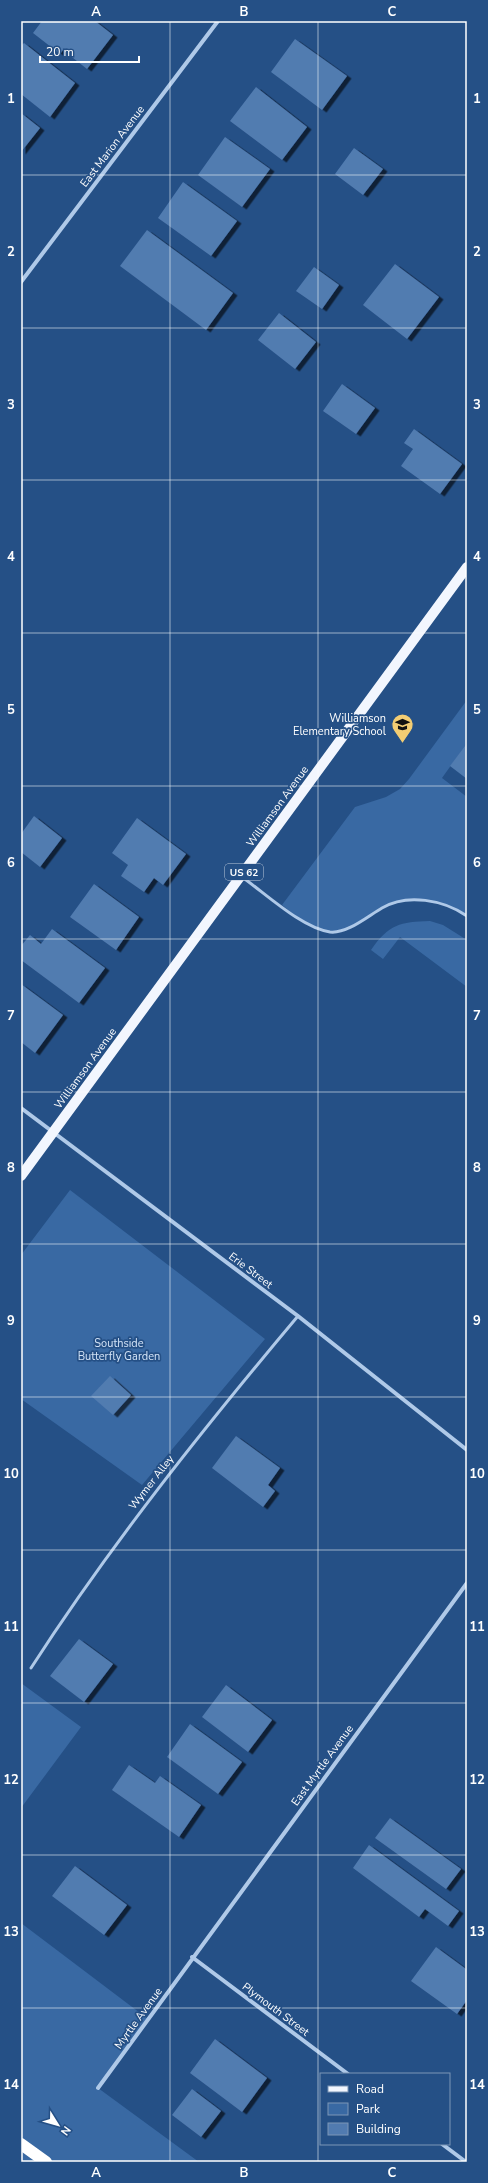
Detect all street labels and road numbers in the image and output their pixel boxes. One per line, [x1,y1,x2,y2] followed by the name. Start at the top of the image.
[77,102,148,190] street label: East Marion Avenue
[243,763,312,850] street label: Williamson Avenue
[225,864,263,880] road number: US 62
[51,1025,120,1112] street label: Williamson Avenue
[226,1249,276,1292] street label: Erie Street
[125,1452,178,1513] street label: Wymer Alley
[288,1722,357,1809] street label: East Myrtle Avenue
[239,1979,312,2040] street label: Plymouth Street
[111,1984,166,2052] street label: Myrtle Avenue

